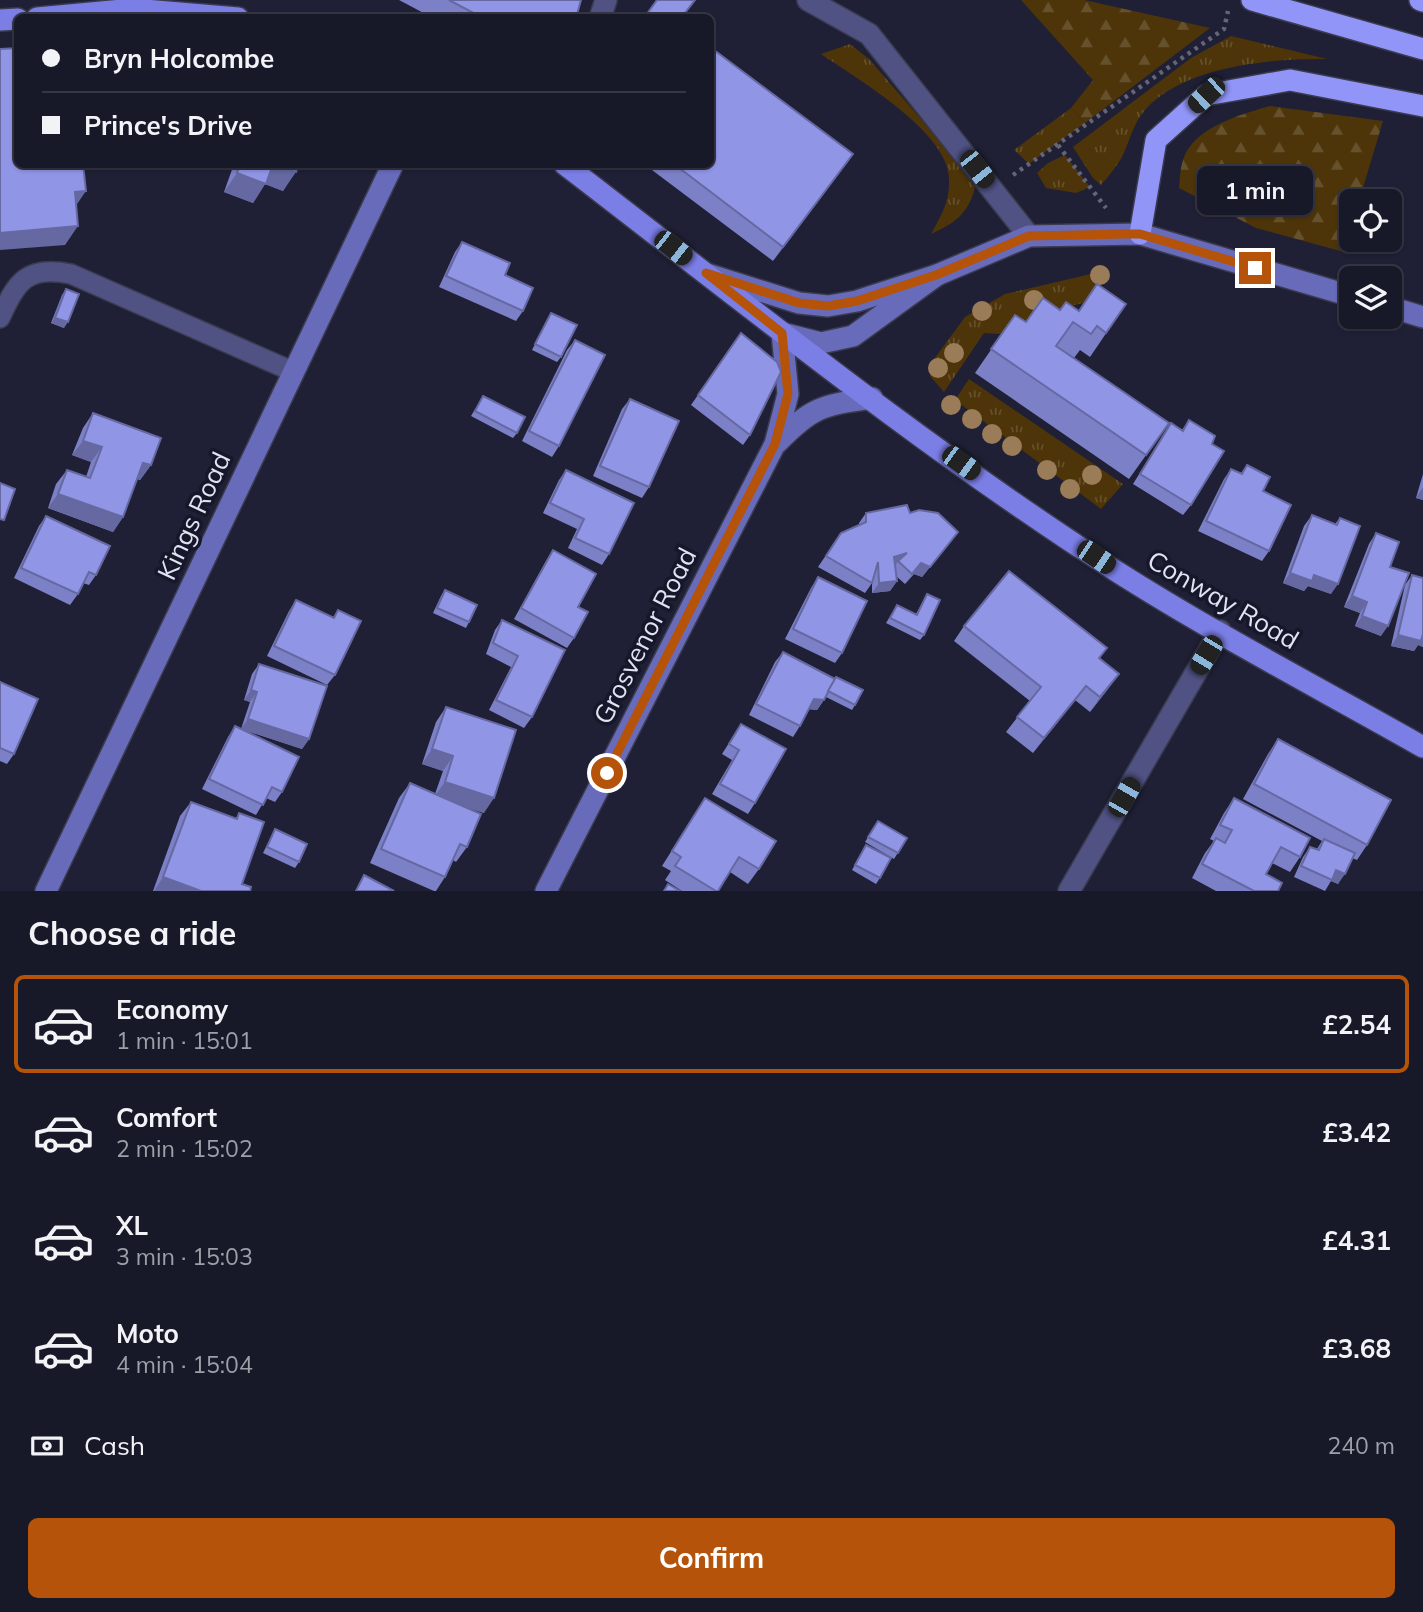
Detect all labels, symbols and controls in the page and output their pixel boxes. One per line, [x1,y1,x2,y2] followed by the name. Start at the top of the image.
[84,42,274,75] text: Bryn Holcombe
[1184,73,1229,117] car
[84,109,252,142] text: Prince's Drive
[956,146,999,192] car
[1197,166,1313,216] callout: 1 min
[1225,176,1285,205] text: 1 min
[1339,189,1402,329] map controls
[1339,189,1402,252] button: locate
[650,227,697,269] car
[1239,252,1271,284] route end
[1339,266,1402,329] button: layers
[938,442,985,484] car
[150,447,237,585] street label: Kings Road
[1073,537,1120,577] car
[586,542,703,730] street label: Grosvenor Road
[1142,543,1305,656] street label: Conway Road
[1187,632,1226,678] car
[591,757,623,789] route start
[1105,774,1144,820] car
[28,913,236,953] text: Choose a ride
[32,993,95,1056] icon: car
[116,993,228,1026] text: Economy
[1322,1008,1391,1041] text: £2.54
[116,1026,253,1055] text: 1 min · 15:01
[32,1101,95,1164] icon: car
[116,1101,217,1134] text: Comfort
[1322,1116,1391,1149] text: £3.42
[116,1134,253,1163] text: 2 min · 15:02
[32,1209,95,1272] icon: car
[116,1209,148,1242] text: XL
[1322,1224,1391,1257] text: £4.31
[116,1242,253,1271] text: 3 min · 15:03
[32,1317,95,1380] icon: car
[116,1317,179,1350] text: Moto
[1322,1332,1391,1365] text: £3.68
[116,1350,253,1379] text: 4 min · 15:04
[28,1427,66,1465] icon: cash
[84,1429,145,1462] text: Cash
[1327,1431,1395,1460] text: 240 m
[28,1518,1395,1598] button: Confirm

